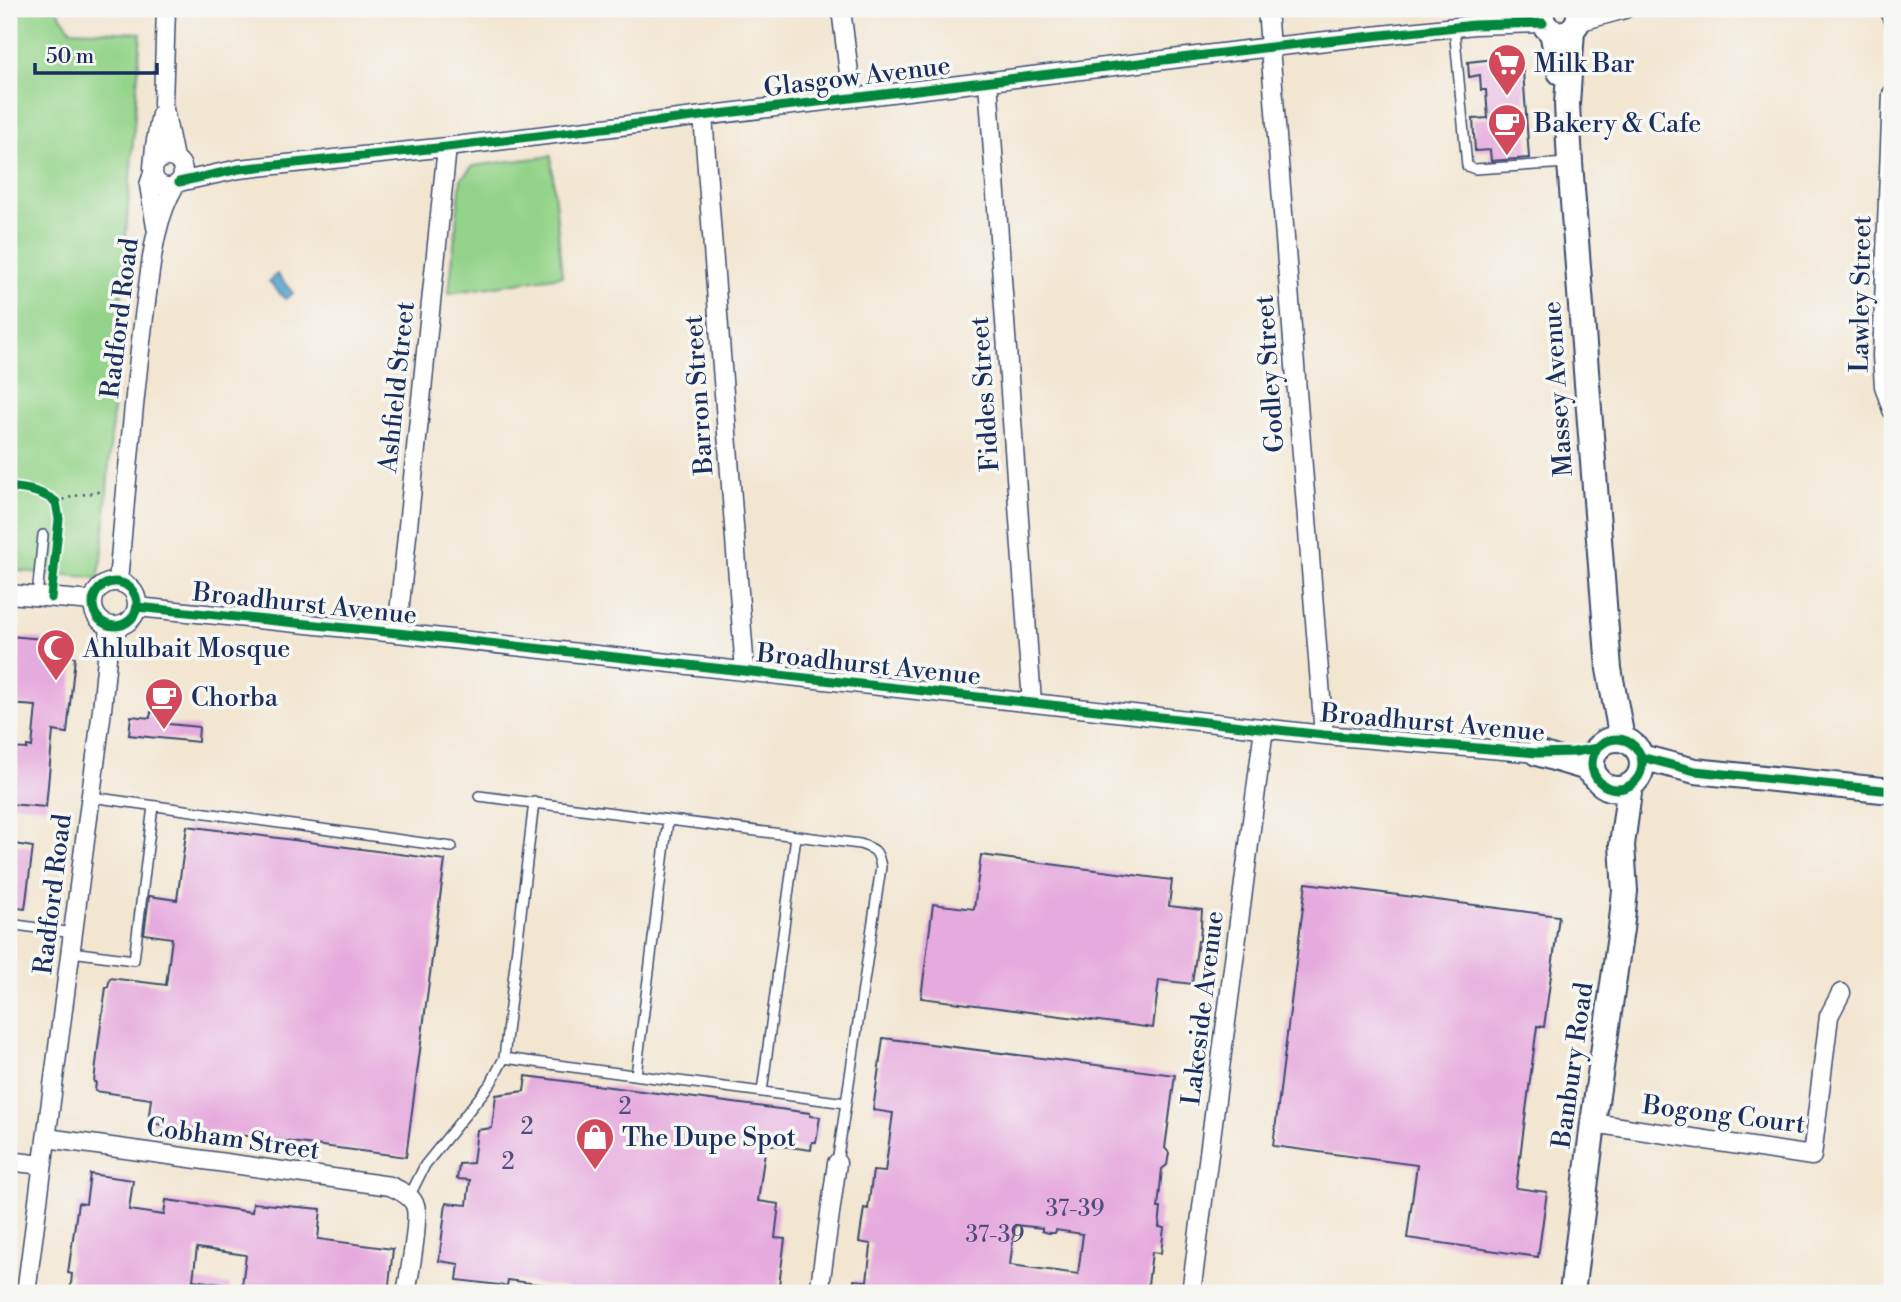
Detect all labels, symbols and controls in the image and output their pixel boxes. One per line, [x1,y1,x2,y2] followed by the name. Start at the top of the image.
[35,32,158,76] scale bar
[1486,42,1528,97] supermarket icon: Milk Bar
[46,44,94,70] text: 50 m
[1534,48,1635,80] place label: Milk Bar
[762,50,952,104] street label: Glasgow Avenue
[1486,102,1528,157] cafe icon: Bakery & Cafe
[1533,108,1701,140] place label: Bakery & Cafe
[1844,215,1878,373] street label: Lawley Street
[94,236,146,400] street label: Radford Road
[1249,294,1291,454] street label: Godley Street
[372,300,422,475] street label: Ashfield Street
[1536,300,1580,478] street label: Massey Avenue
[677,314,721,477] street label: Barron Street
[964,315,1006,473] street label: Fiddes Street
[190,576,419,632] street label: Broadhurst Avenue
[35,627,77,682] mosque icon: Ahlulbait Mosque
[82,633,290,665] place label: Ahlulbait Mosque
[754,637,983,693] street label: Broadhurst Avenue
[143,676,185,731] cafe icon: Chorba
[191,682,279,714] place label: Chorba
[1318,697,1546,749] street label: Broadhurst Avenue
[27,812,79,976] street label: Radford Road
[1175,909,1231,1107] street label: Lakeside Avenue
[1545,980,1600,1151] street label: Banbury Road
[1640,1089,1807,1141] street label: Bogong Court
[618,1093,632,1121] house number: 2
[144,1111,322,1167] street label: Cobham Street
[520,1113,534,1141] house number: 2
[574,1116,616,1171] shop icon: The Dupe Spot
[622,1122,796,1154] place label: The Dupe Spot
[501,1148,515,1176] house number: 2
[1046,1195,1104,1223] house number: 37-39
[966,1221,1024,1249] house number: 37-39

